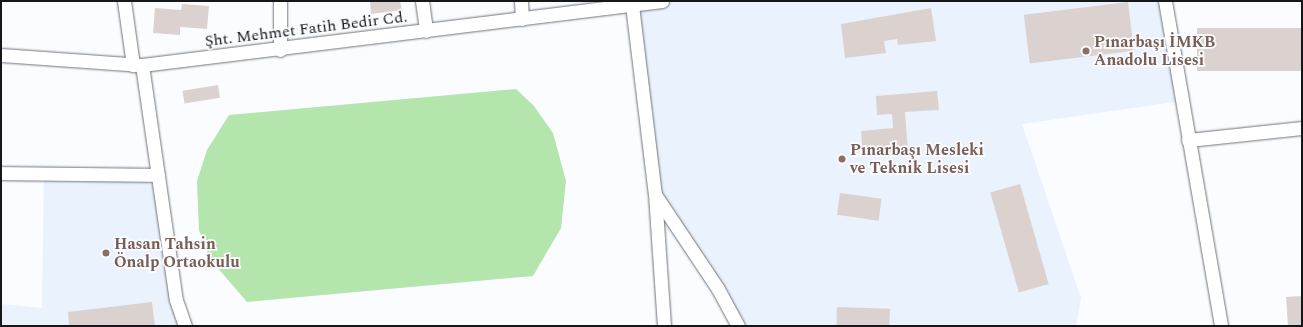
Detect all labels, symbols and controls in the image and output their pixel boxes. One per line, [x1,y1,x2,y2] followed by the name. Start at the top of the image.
[204,7,408,51] street label: Şht. Mehmet Fatih Bedir Cd.
[1094,32,1215,70] place label: Pınarbaşı İMKB Anadolu Lisesi
[1081,46,1091,56] marker: Pınarbaşı İMKB Anadolu Lisesi
[850,140,984,178] place label: Pınarbaşı Mesleki ve Teknik Lisesi
[837,154,847,164] marker: Pınarbaşı Mesleki ve Teknik Lisesi
[114,234,240,272] place label: Hasan Tahsin Önalp Ortaokulu
[101,248,111,258] marker: Hasan Tahsin Önalp Ortaokulu

